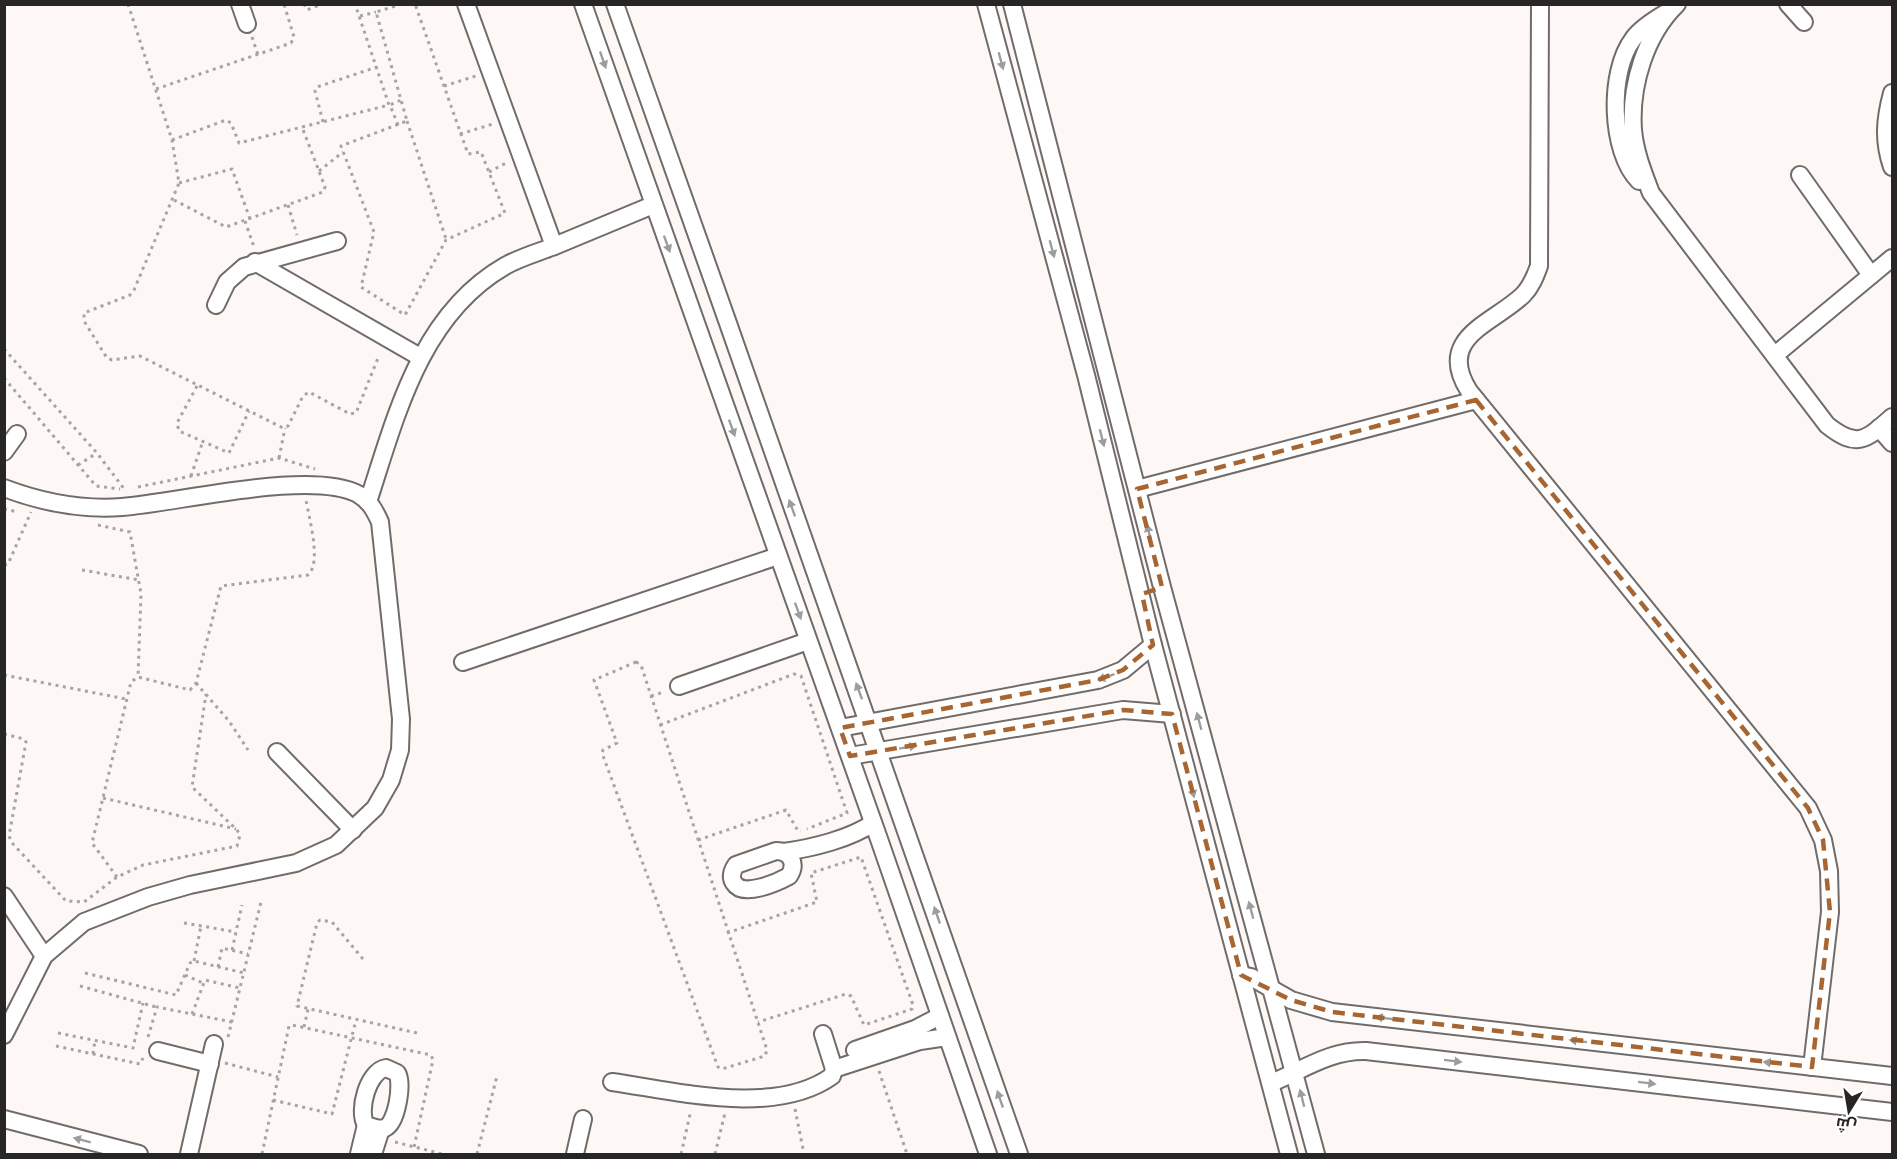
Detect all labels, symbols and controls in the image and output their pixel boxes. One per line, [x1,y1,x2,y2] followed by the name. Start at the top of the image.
[598,51,608,69] one-way arrow
[997,52,1006,70] one-way arrow
[662,235,672,253] one-way arrow
[1048,240,1057,258] one-way arrow
[728,419,738,437] one-way arrow
[1098,429,1107,447] one-way arrow
[786,499,796,517] one-way arrow
[1143,524,1153,542] one-way arrow
[793,602,803,620] one-way arrow
[1097,673,1115,683] one-way arrow
[854,682,863,700] one-way arrow
[1194,712,1203,730] one-way arrow
[898,742,917,751] one-way arrow
[1188,781,1197,799] one-way arrow
[1245,900,1255,919] one-way arrow
[932,906,941,924] one-way arrow
[1375,1014,1394,1023] one-way arrow
[1568,1036,1587,1045] one-way arrow
[1444,1056,1463,1066] one-way arrow
[1762,1058,1781,1068] one-way arrow
[1638,1079,1657,1088] one-way arrow
[1819,1081,1879,1141] north arrow
[1296,1089,1306,1107] one-way arrow
[995,1090,1005,1108] one-way arrow
[1834,1113,1858,1140] text: ش
[73,1134,91,1144] one-way arrow

